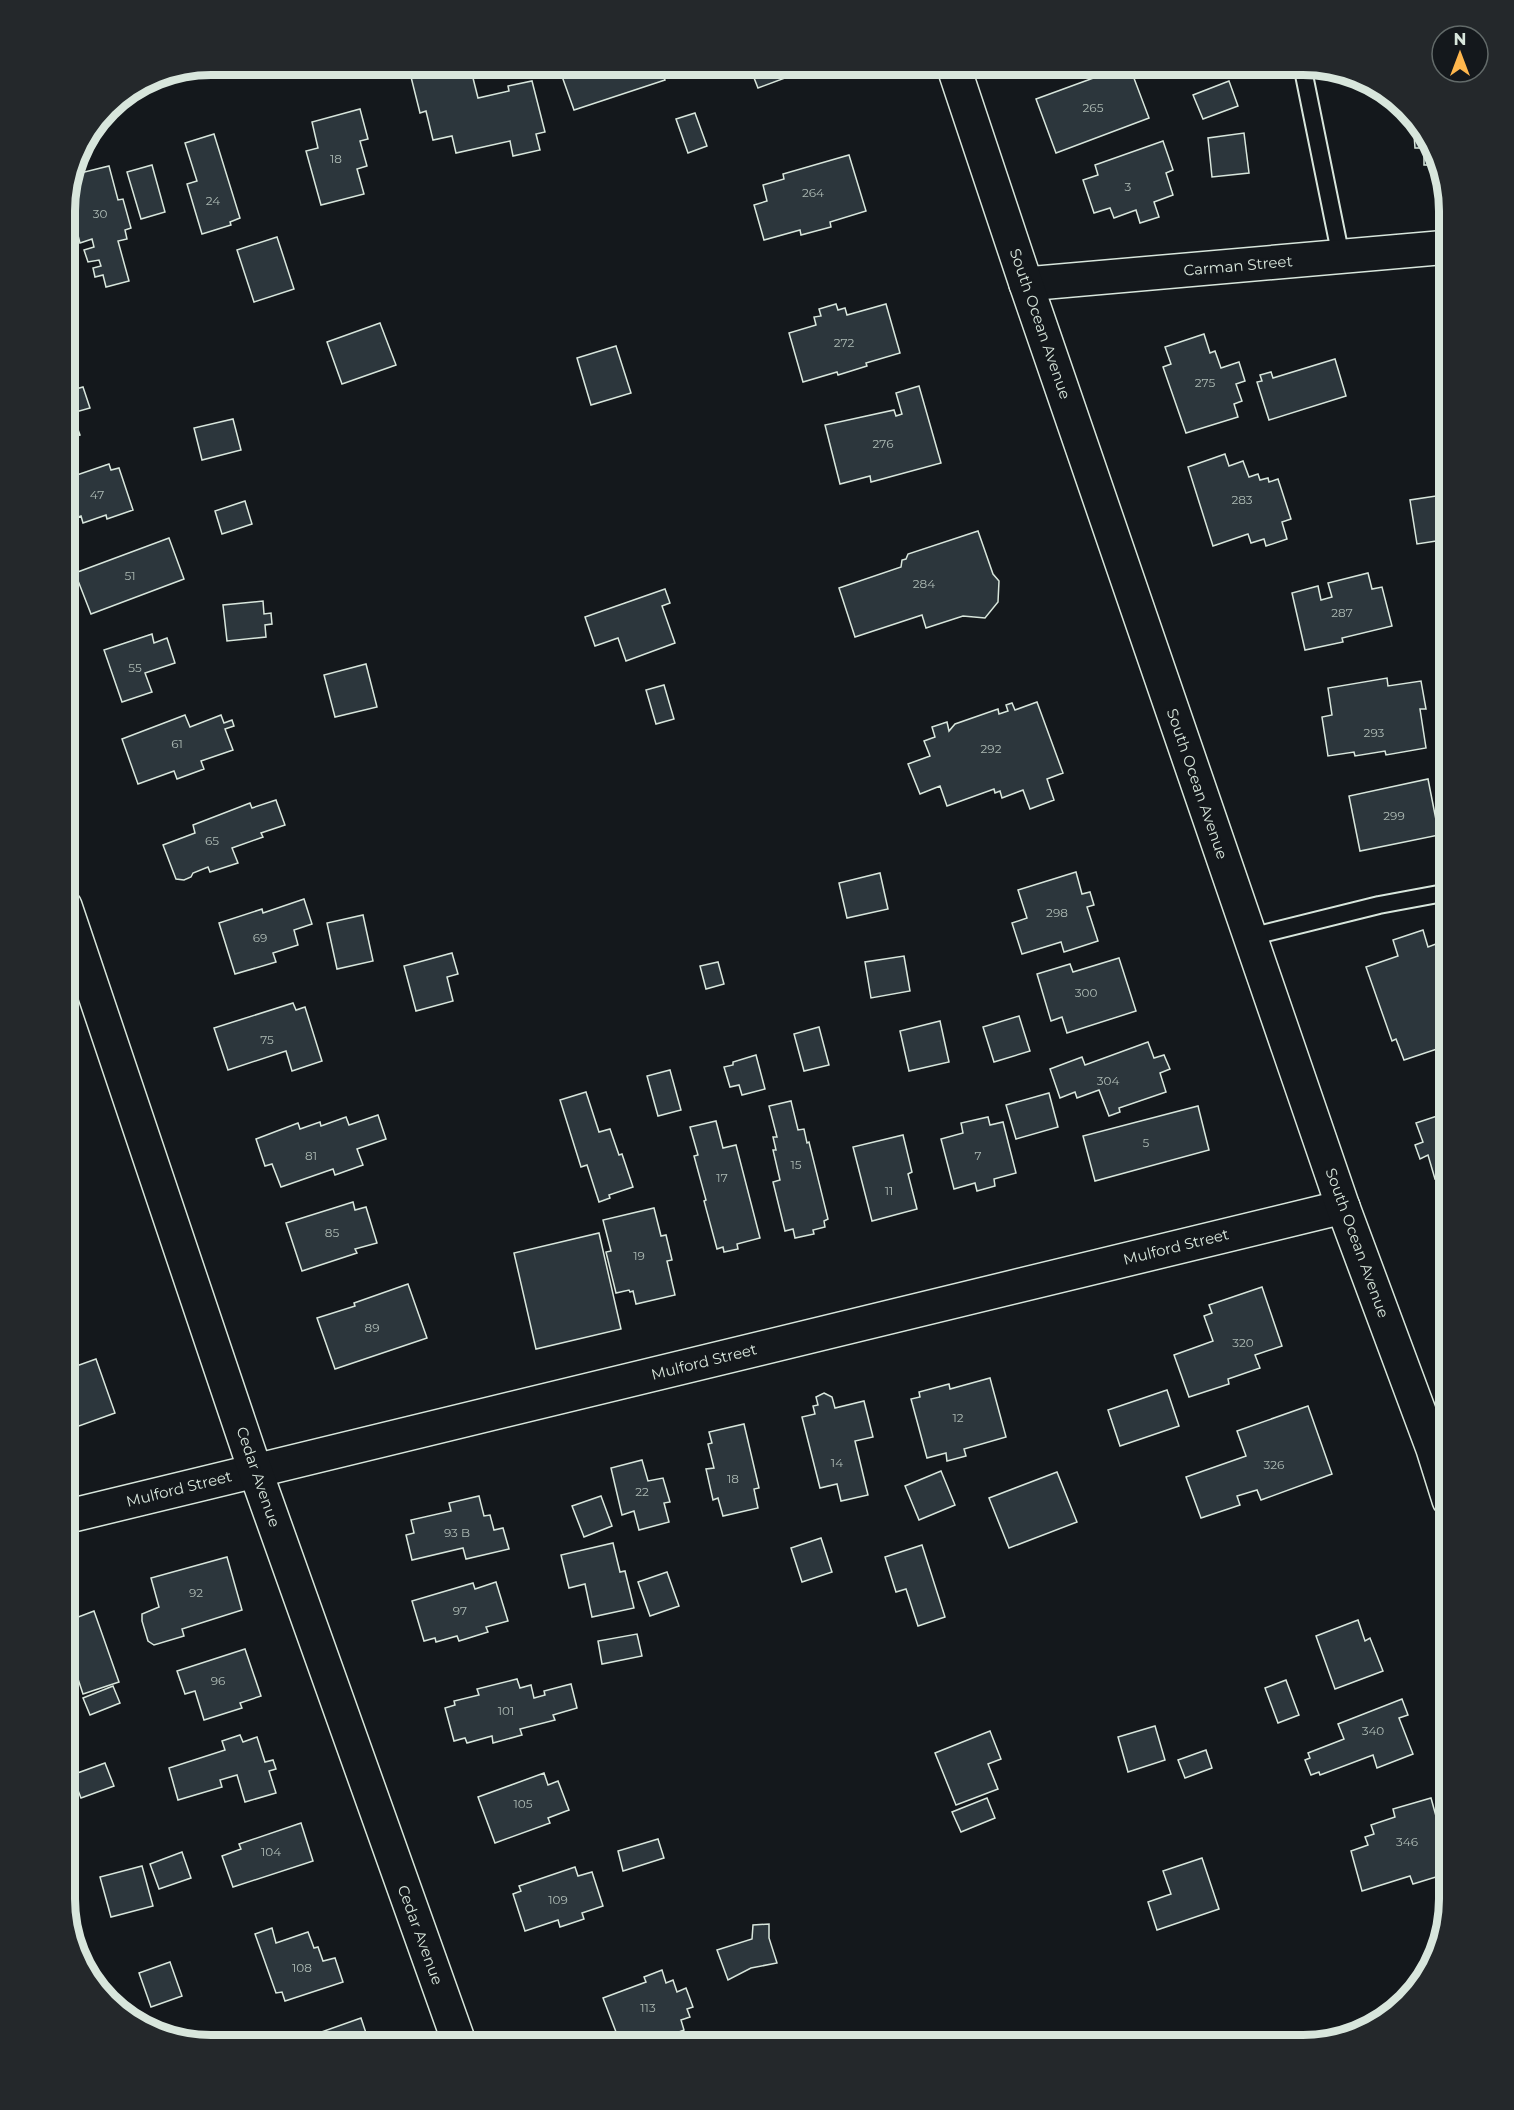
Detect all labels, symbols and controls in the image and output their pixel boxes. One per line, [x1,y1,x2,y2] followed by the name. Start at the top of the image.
[1430,24,1490,84] north arrow
[1454,30,1466,49] text: N
[1083,100,1104,115] house number: 265
[330,151,342,166] house number: 18
[1125,179,1132,194] house number: 3
[802,185,824,200] house number: 264
[206,193,220,208] house number: 24
[93,206,107,221] house number: 30
[1006,246,1075,402] street label: South Ocean Avenue
[1183,251,1293,280] street label: Carman Street
[834,335,855,350] house number: 272
[1195,375,1215,390] house number: 275
[873,436,893,451] house number: 276
[90,487,104,502] house number: 47
[1231,492,1253,507] house number: 283
[124,568,136,583] house number: 51
[913,576,935,591] house number: 284
[1331,605,1353,620] house number: 287
[128,660,142,675] house number: 55
[1163,706,1232,862] street label: South Ocean Avenue
[1364,725,1385,740] house number: 293
[171,736,183,751] house number: 61
[981,741,1002,756] house number: 292
[1383,808,1405,823] house number: 299
[205,833,219,848] house number: 65
[1046,905,1068,920] house number: 298
[253,930,267,945] house number: 69
[1075,985,1097,1000] house number: 300
[260,1032,274,1047] house number: 75
[1097,1073,1119,1088] house number: 304
[1143,1135,1150,1150] house number: 5
[305,1148,317,1163] house number: 81
[974,1148,982,1163] house number: 7
[790,1157,802,1172] house number: 15
[1321,1165,1393,1320] street label: South Ocean Avenue
[716,1170,728,1185] house number: 17
[885,1183,893,1198] house number: 11
[1121,1224,1231,1269] street label: Mulford Street
[325,1225,339,1240] house number: 85
[633,1248,645,1263] house number: 19
[365,1320,379,1335] house number: 89
[1232,1335,1254,1350] house number: 320
[649,1339,759,1384] street label: Mulford Street
[952,1410,964,1425] house number: 12
[232,1424,285,1530] street label: Cedar Avenue
[831,1455,843,1470] house number: 14
[1264,1457,1284,1472] house number: 326
[124,1466,234,1511] street label: Mulford Street
[727,1471,739,1486] house number: 18
[635,1484,649,1499] house number: 22
[444,1525,470,1540] house number: 93 B
[189,1585,203,1600] house number: 92
[453,1603,467,1618] house number: 97
[211,1673,225,1688] house number: 96
[498,1703,514,1718] house number: 101
[1362,1723,1384,1738] house number: 340
[513,1796,533,1811] house number: 105
[1396,1834,1418,1849] house number: 346
[261,1844,281,1859] house number: 104
[394,1882,447,1987] street label: Cedar Avenue
[548,1892,568,1907] house number: 109
[292,1960,312,1975] house number: 108
[640,2000,656,2015] house number: 113

